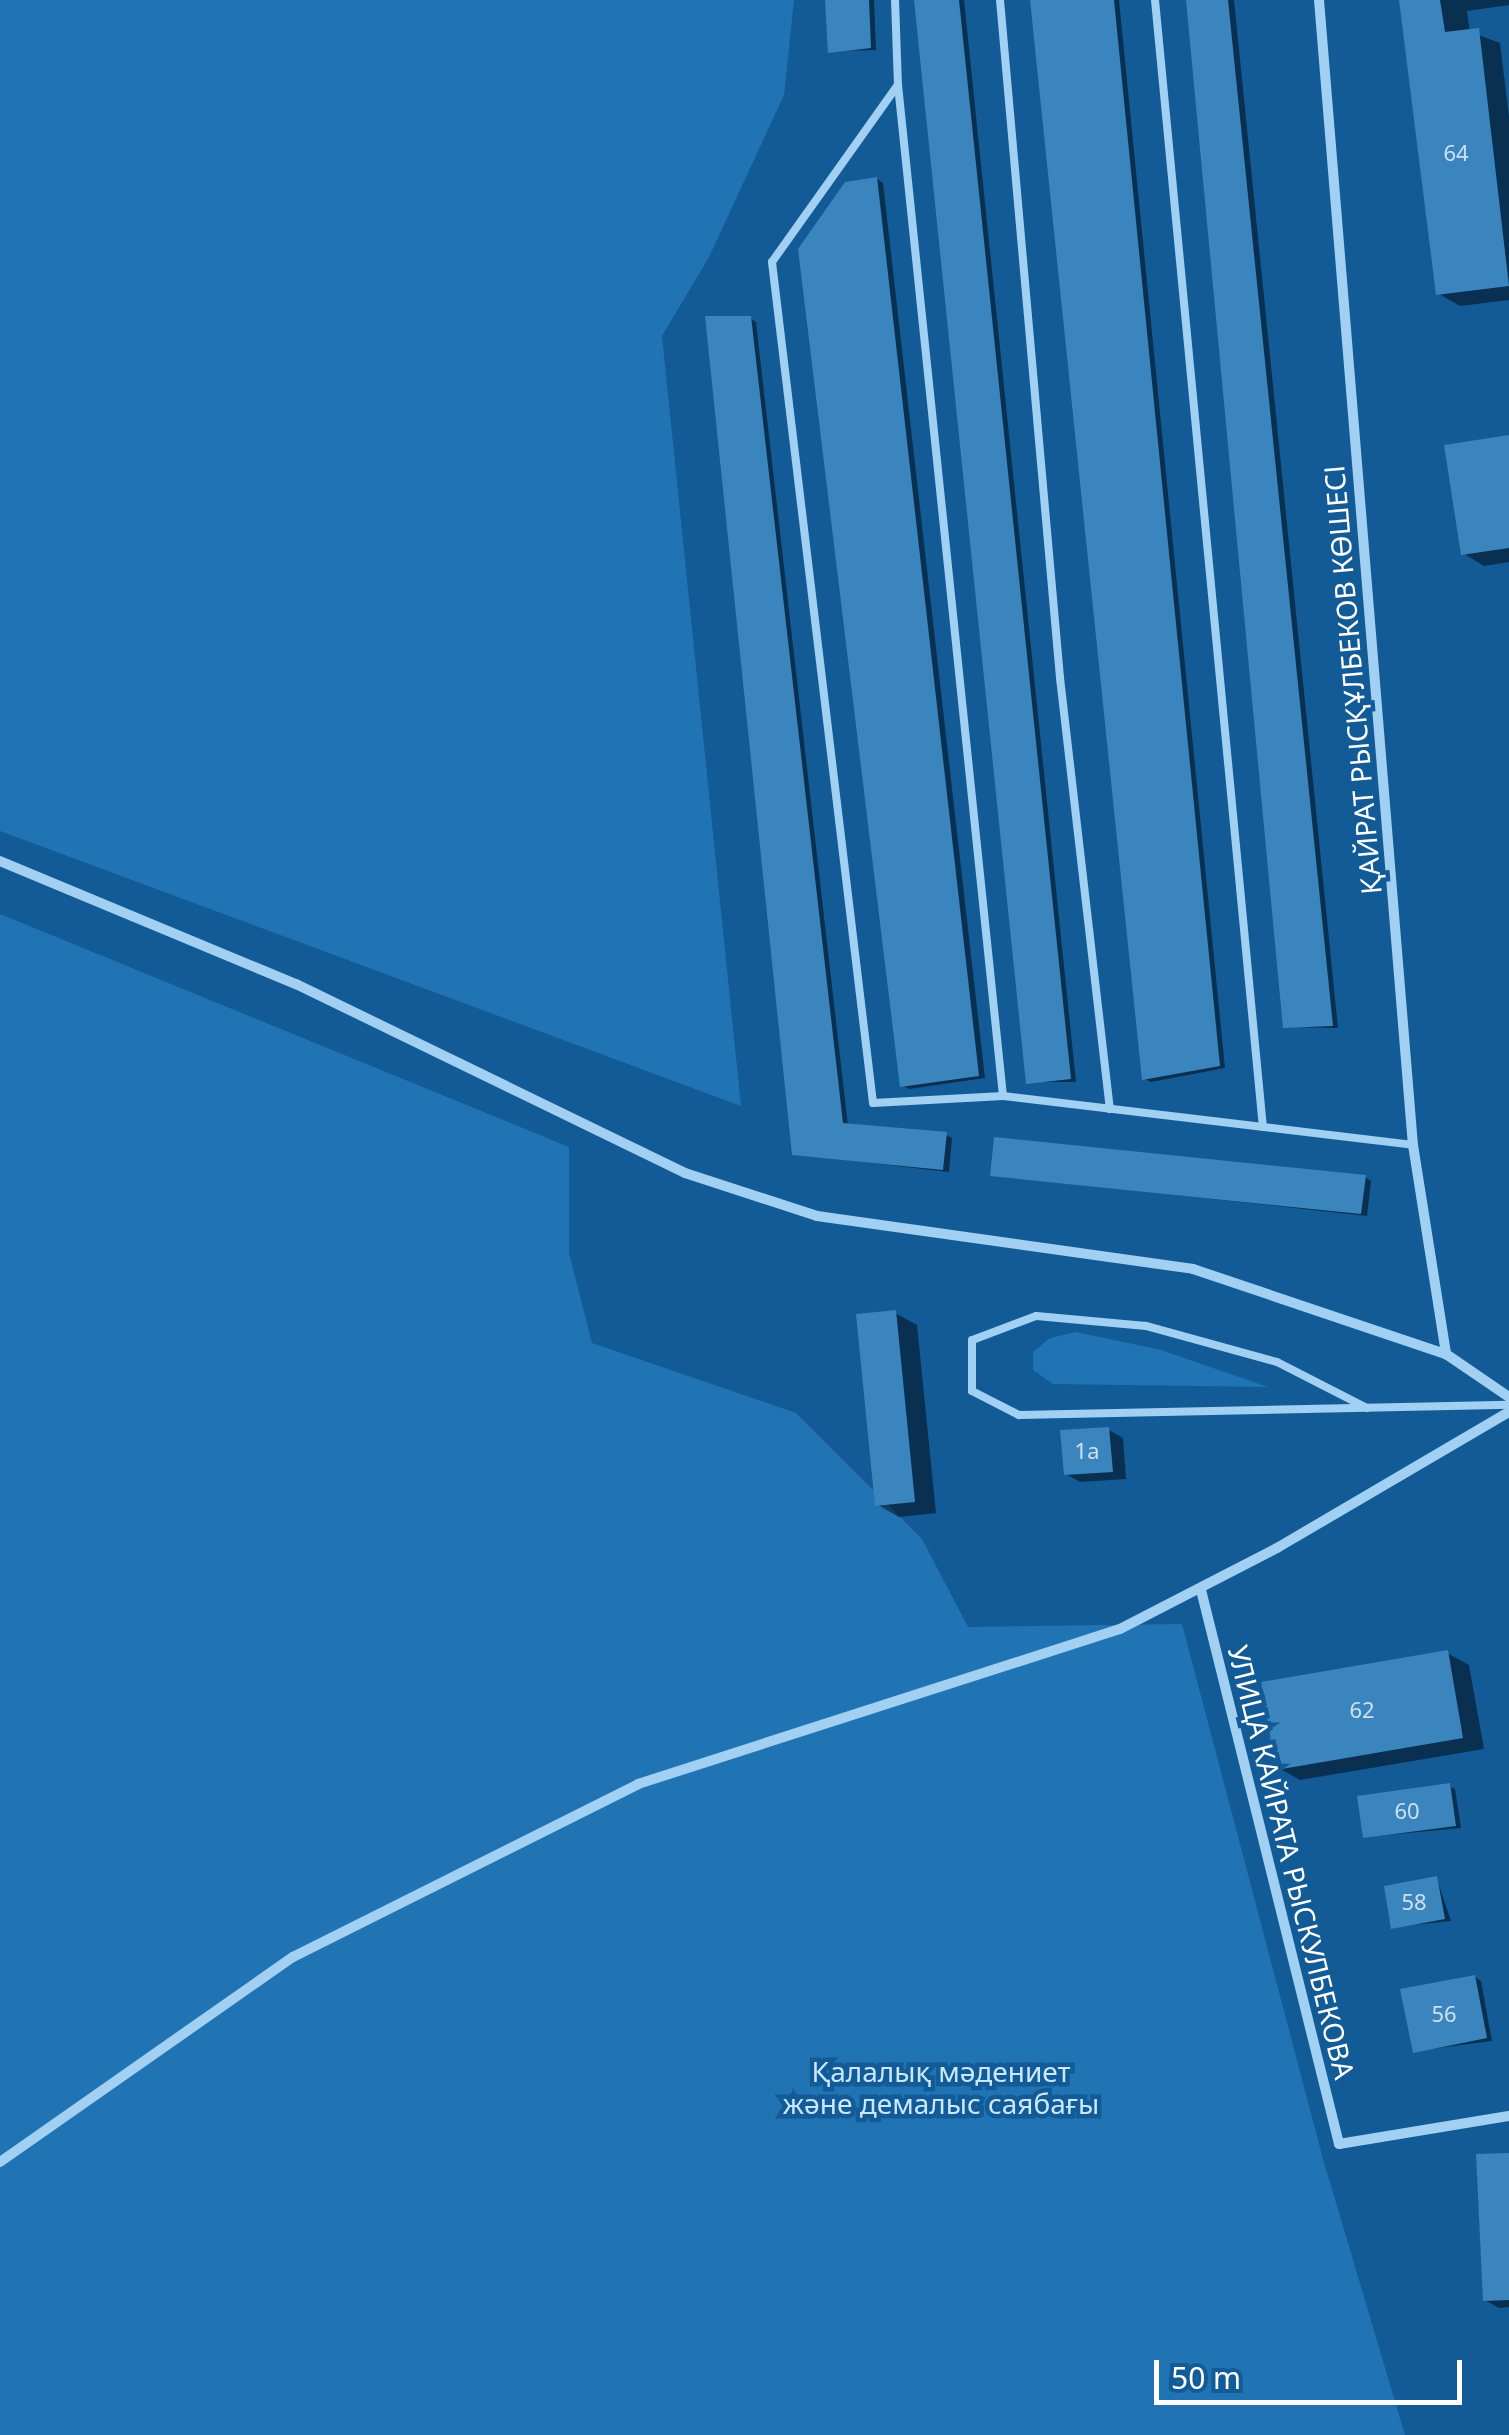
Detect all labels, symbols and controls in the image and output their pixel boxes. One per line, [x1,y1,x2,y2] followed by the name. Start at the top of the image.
[1443,140,1469,166] house number: 64
[1316,464,1388,896] street label: ҚАЙРАТ РЫСҚҰЛБЕКОВ КӨШЕСІ
[1075,1438,1099,1464] house number: 1а
[1222,1642,1362,2082] street label: УЛИЦА КАЙРАТА РЫСКУЛБЕКОВА
[1349,1697,1375,1723] house number: 62
[1394,1798,1420,1824] house number: 60
[1401,1889,1427,1915] house number: 58
[1431,2001,1457,2027] house number: 56
[783,2054,1099,2120] park label: Қалалық мәдениет және демалыс саябағы
[1159,2340,1466,2402] scale bar
[1171,2357,1241,2398] text: 50 m

